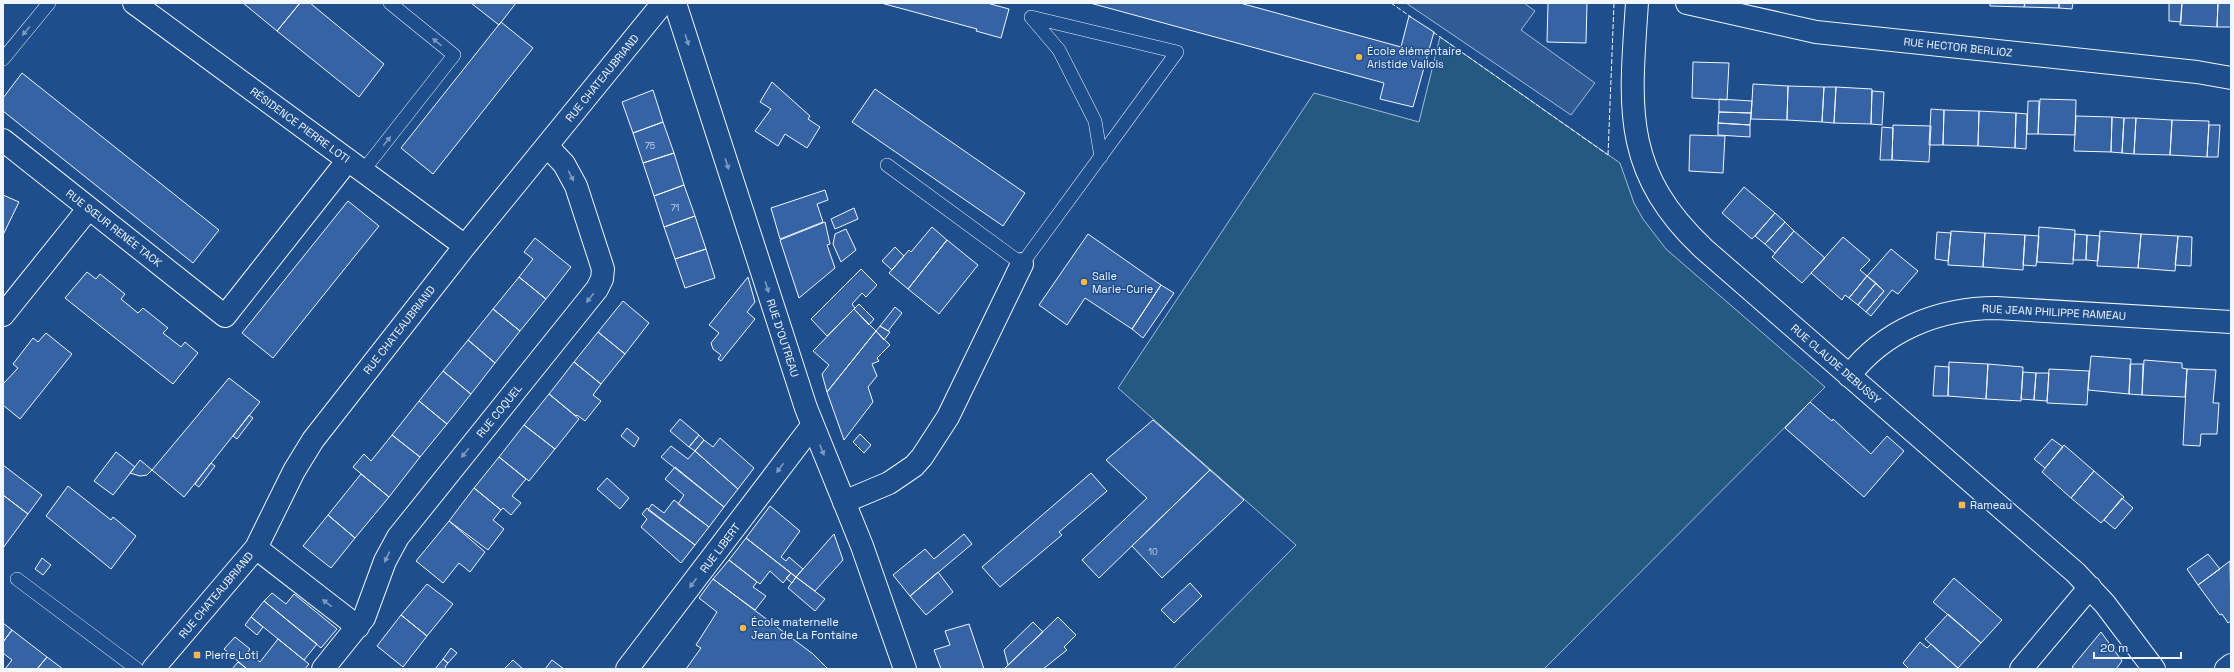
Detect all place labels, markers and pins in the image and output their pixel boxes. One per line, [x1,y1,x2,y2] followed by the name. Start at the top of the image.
[1367,44,1461,71] place label: École élémentaire Aristide Vallois
[1354,52,1364,62] marker: École élémentaire Aristide Vallois
[1092,269,1153,296] place label: Salle Marie-Curie
[1079,277,1089,287] marker: Salle Marie-Curie
[1970,498,2012,512] place label: Rameau
[1957,500,1967,510] marker: Rameau
[751,615,858,642] place label: École maternelle Jean de La Fontaine
[738,623,748,633] marker: École maternelle Jean de La Fontaine
[205,648,259,662] place label: Pierre Loti
[192,650,202,660] marker: Pierre Loti

